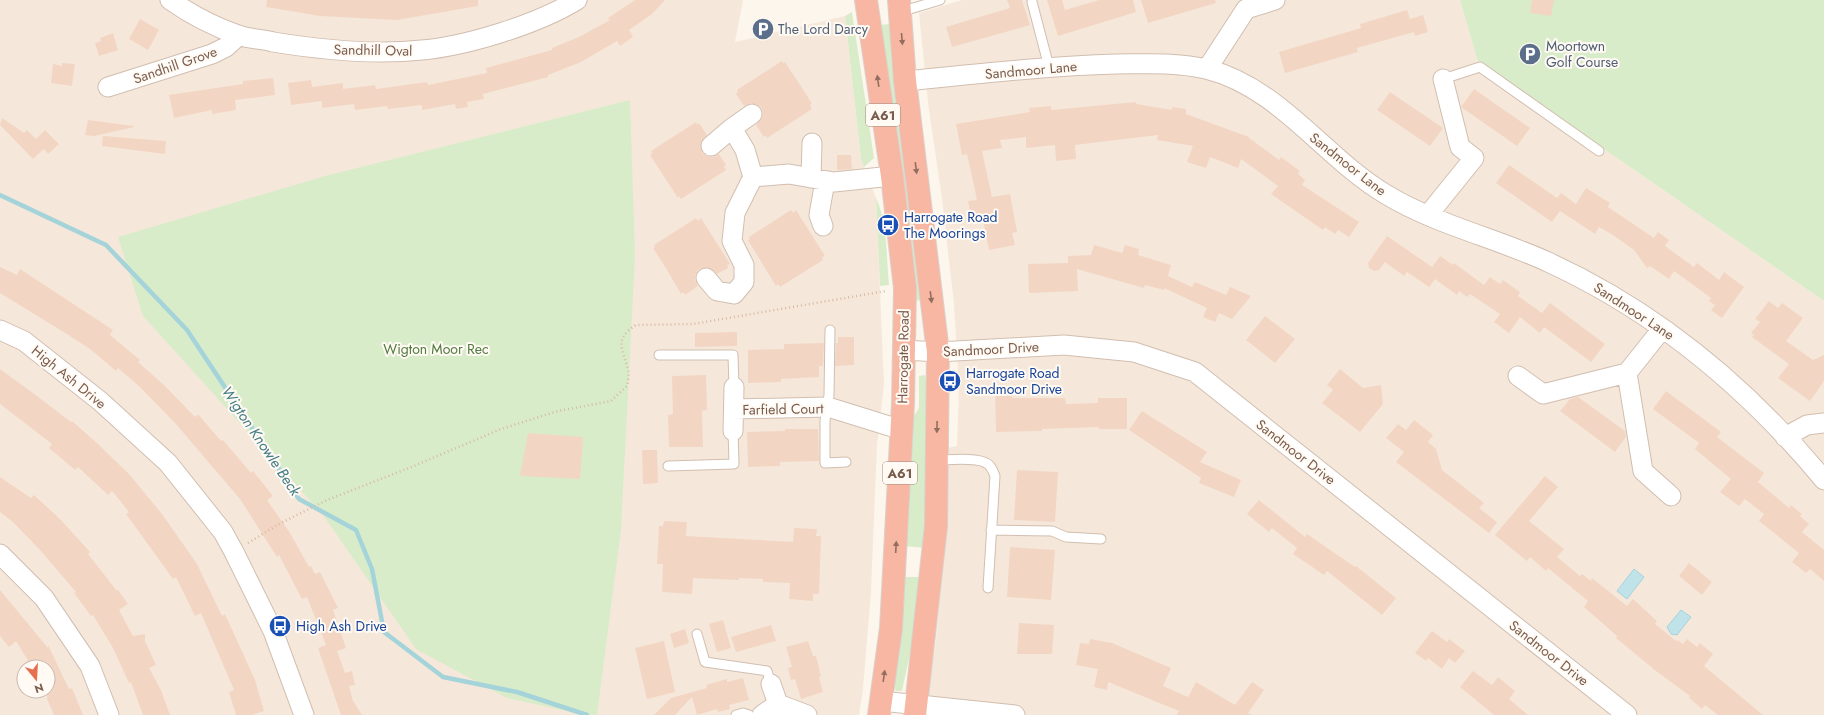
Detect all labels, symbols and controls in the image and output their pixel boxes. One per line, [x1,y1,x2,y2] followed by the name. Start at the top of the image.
[750,16,776,42] parking icon: The Lord Darcy
[778,19,869,39] place label: The Lord Darcy
[898,33,905,45] one-way arrow
[1546,36,1618,72] place label: Moortown Golf Course
[333,39,413,61] street label: Sandhill Oval
[130,41,220,89] street label: Sandhill Grove
[1517,41,1543,67] parking icon: Moortown Golf Course
[984,56,1078,84] street label: Sandmoor Lane
[875,75,881,87] one-way arrow
[866,104,900,126] road number: A61
[1305,128,1391,200] street label: Sandmoor Lane
[913,162,919,174] one-way arrow
[904,207,997,243] place label: Harrogate Road The Moorings
[875,212,901,238] bus stop icon: Harrogate Road The Moorings
[1590,277,1678,345] street label: Sandmoor Lane
[928,291,935,303] one-way arrow
[892,310,914,404] street label: Harrogate Road
[943,336,1039,362] street label: Sandmoor Drive
[383,339,489,359] park label: Wigton Moor Rec
[27,341,111,413] street label: High Ash Drive
[966,363,1062,399] place label: Harrogate Road Sandmoor Drive
[937,368,963,394] bus stop icon: Harrogate Road Sandmoor Drive
[216,382,306,501] water label: Wigton Knowle Beck
[742,398,824,420] street label: Farfield Court
[1252,415,1340,489] street label: Sandmoor Drive
[934,421,940,434] one-way arrow
[883,462,917,484] road number: A61
[892,541,899,553] one-way arrow
[267,613,293,639] bus stop icon: High Ash Drive
[296,616,387,636] place label: High Ash Drive
[1505,616,1593,690] street label: Sandmoor Drive
[16,659,56,699] north arrow
[881,670,887,682] one-way arrow
[32,680,46,697] text: N

